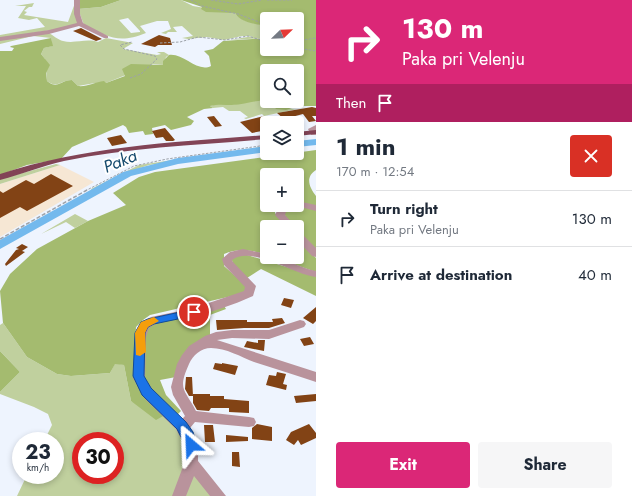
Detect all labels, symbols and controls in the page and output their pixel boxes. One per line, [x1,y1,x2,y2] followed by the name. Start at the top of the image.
[402,8,484,49] text: 130 m
[260,12,304,56] north arrow
[260,12,304,264] map controls
[336,16,388,68] icon: right
[402,46,525,72] text: Paka pri Velenju
[260,64,304,108] button: search
[336,92,366,114] text: Then
[374,92,396,114] icon: arrive
[260,116,304,160] button: layers
[336,129,396,164] text: 1 min
[570,135,612,177] button: close
[99,143,141,179] water label: Paka
[336,162,414,181] text: 170 m · 12:54
[260,168,304,212] button: +
[370,198,438,220] text: Turn right
[336,208,358,230] icon: right
[572,208,612,230] text: 130 m
[260,220,304,264] button: −
[370,220,459,239] text: Paka pri Velenju
[336,264,358,286] icon: arrive
[370,264,512,286] text: Arrive at destination
[578,264,612,286] text: 40 m
[177,295,211,329] pin
[183,301,205,323] icon: arrive
[170,424,212,466] position arrow
[72,432,124,484] speed limit sign: 30
[25,438,51,467] text: 23
[336,442,470,488] button: Exit
[478,442,612,488] button: Share
[27,460,49,475] text: km/h

